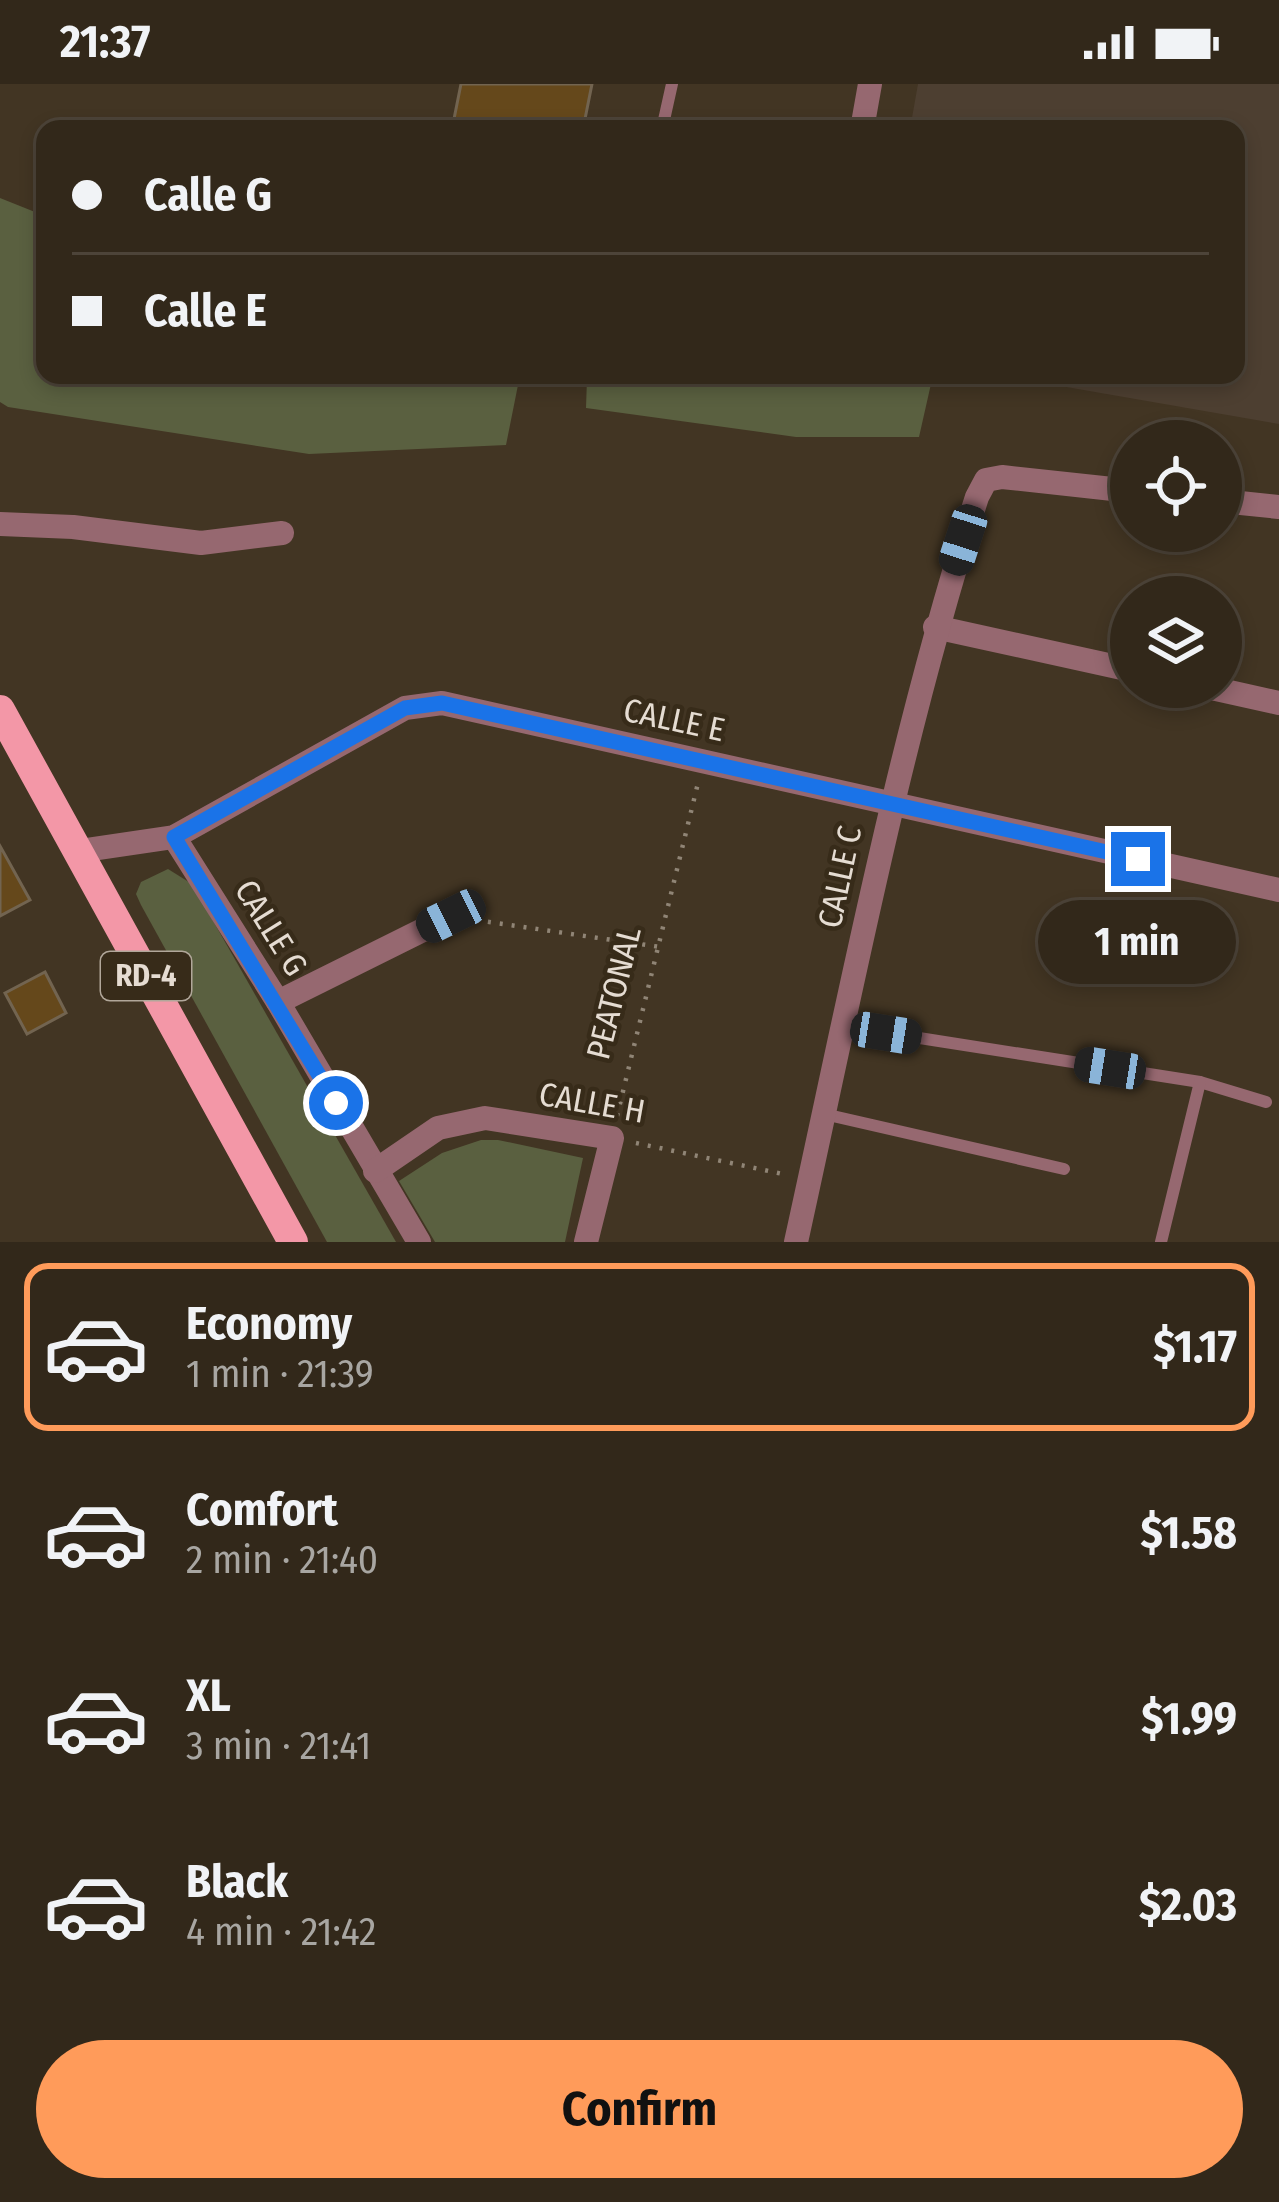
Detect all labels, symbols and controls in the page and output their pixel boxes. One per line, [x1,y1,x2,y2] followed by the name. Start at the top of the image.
[60,15,150,69] text: 21:37
[144,168,272,222] text: Calle G
[144,284,267,338] text: Calle E
[1110,420,1242,708] map controls
[1110,420,1242,552] button: locate
[935,500,991,580] car
[1110,576,1242,708] button: layers
[620,690,728,750] street label: CALLE E
[810,822,870,932] street label: CALLE C
[1111,832,1165,886] route end
[226,873,316,983] street label: CALLE G
[411,884,491,948] car
[1039,901,1237,985] callout: 1 min
[1095,919,1179,965] text: 1 min
[578,922,650,1063] street label: PEATONAL
[101,952,191,1000] road number: RD-4
[848,1010,924,1056] car
[1072,1045,1148,1091] car
[536,1074,648,1132] street label: CALLE H
[309,1076,363,1130] route start
[42,1293,150,1401] icon: car
[186,1297,352,1351] text: Economy
[1153,1320,1237,1374] text: $1.17
[186,1351,374,1397] text: 1 min · 21:39
[42,1479,150,1587] icon: car
[186,1483,338,1537] text: Comfort
[1141,1506,1237,1560] text: $1.58
[186,1537,378,1583] text: 2 min · 21:40
[42,1665,150,1773] icon: car
[186,1669,231,1723] text: XL
[1141,1692,1237,1746] text: $1.99
[186,1723,371,1769] text: 3 min · 21:41
[42,1851,150,1959] icon: car
[186,1855,288,1909] text: Black
[1139,1878,1237,1932] text: $2.03
[186,1909,376,1955] text: 4 min · 21:42
[36,2040,1243,2178] button: Confirm

